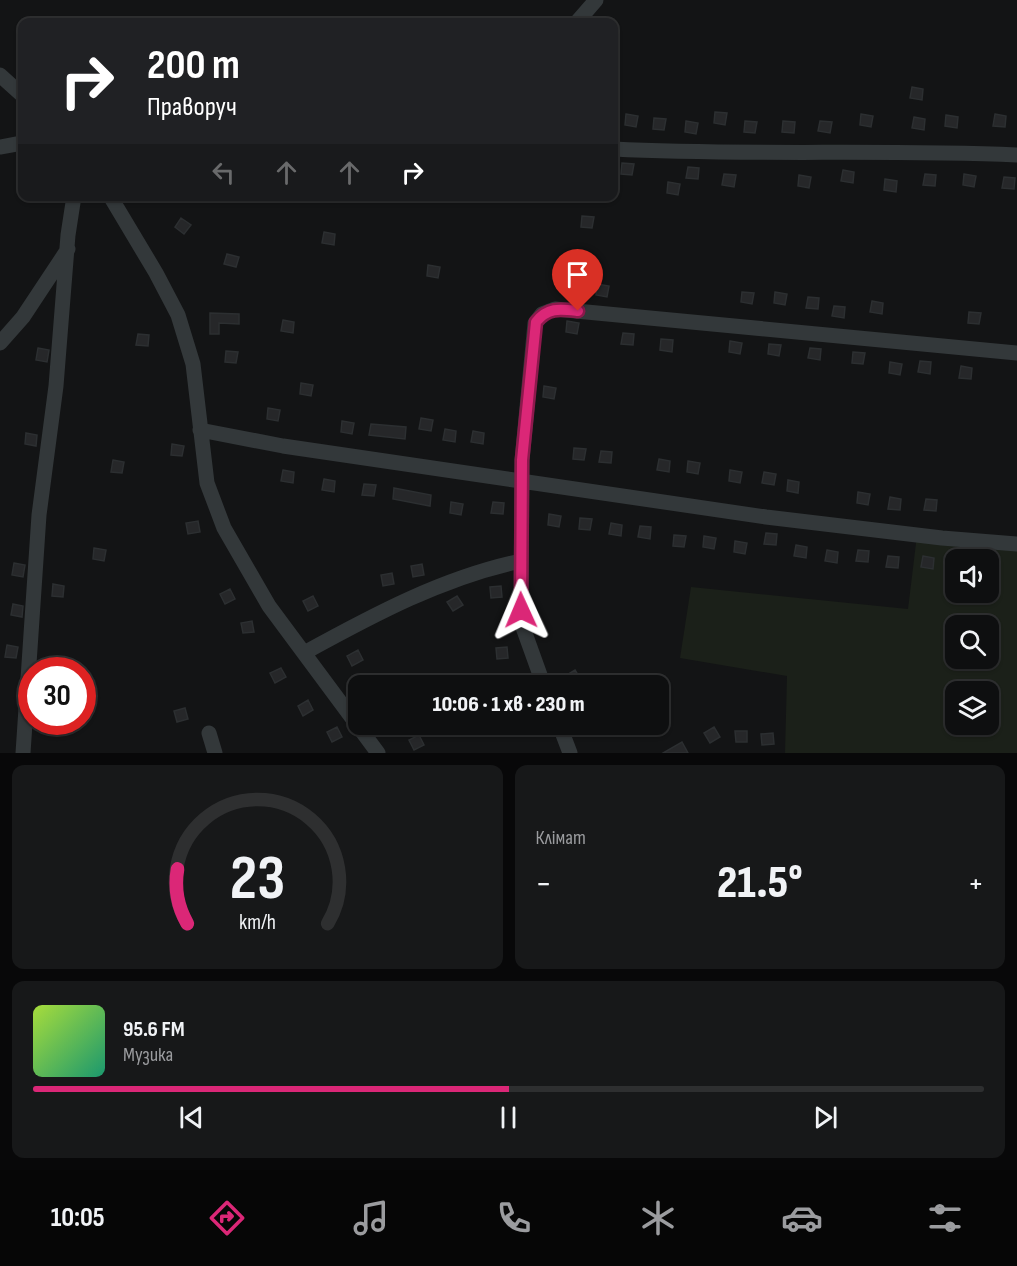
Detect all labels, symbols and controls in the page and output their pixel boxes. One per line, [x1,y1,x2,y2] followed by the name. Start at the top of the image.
[147,40,240,91] text: 200 m
[48,42,126,120] icon: right
[147,91,237,123] text: Праворуч
[207,156,240,189] icon: left
[270,156,303,189] icon: ahead
[333,156,366,189] icon: ahead
[396,156,429,189] icon: right
[552,249,603,311] pin
[561,258,594,291] icon: arrive
[945,549,999,735] map controls
[945,549,999,603] button: sound
[489,578,553,642] position arrow
[945,615,999,669] button: search
[18,657,96,735] speed limit sign: 30
[945,681,999,735] button: layers
[433,691,584,718] text: 10:06 · 1 хв · 230 m
[536,826,586,850] text: Клімат
[230,842,285,917] text: 23
[717,856,803,911] text: 21.5°
[536,864,552,904] text: −
[968,864,984,904] text: +
[239,910,276,935] text: km/h
[123,1016,185,1043] text: 95.6 FM
[123,1043,173,1067] text: Музика
[175,1101,208,1134] icon: previous
[492,1101,525,1134] icon: pause
[809,1101,842,1134] icon: next
[206,1197,248,1239] icon: directions
[350,1197,392,1239] icon: music
[493,1197,535,1239] icon: phone
[637,1197,679,1239] icon: climate
[781,1197,823,1239] icon: car
[924,1197,966,1239] icon: filters
[51,1202,105,1234] text: 10:05

